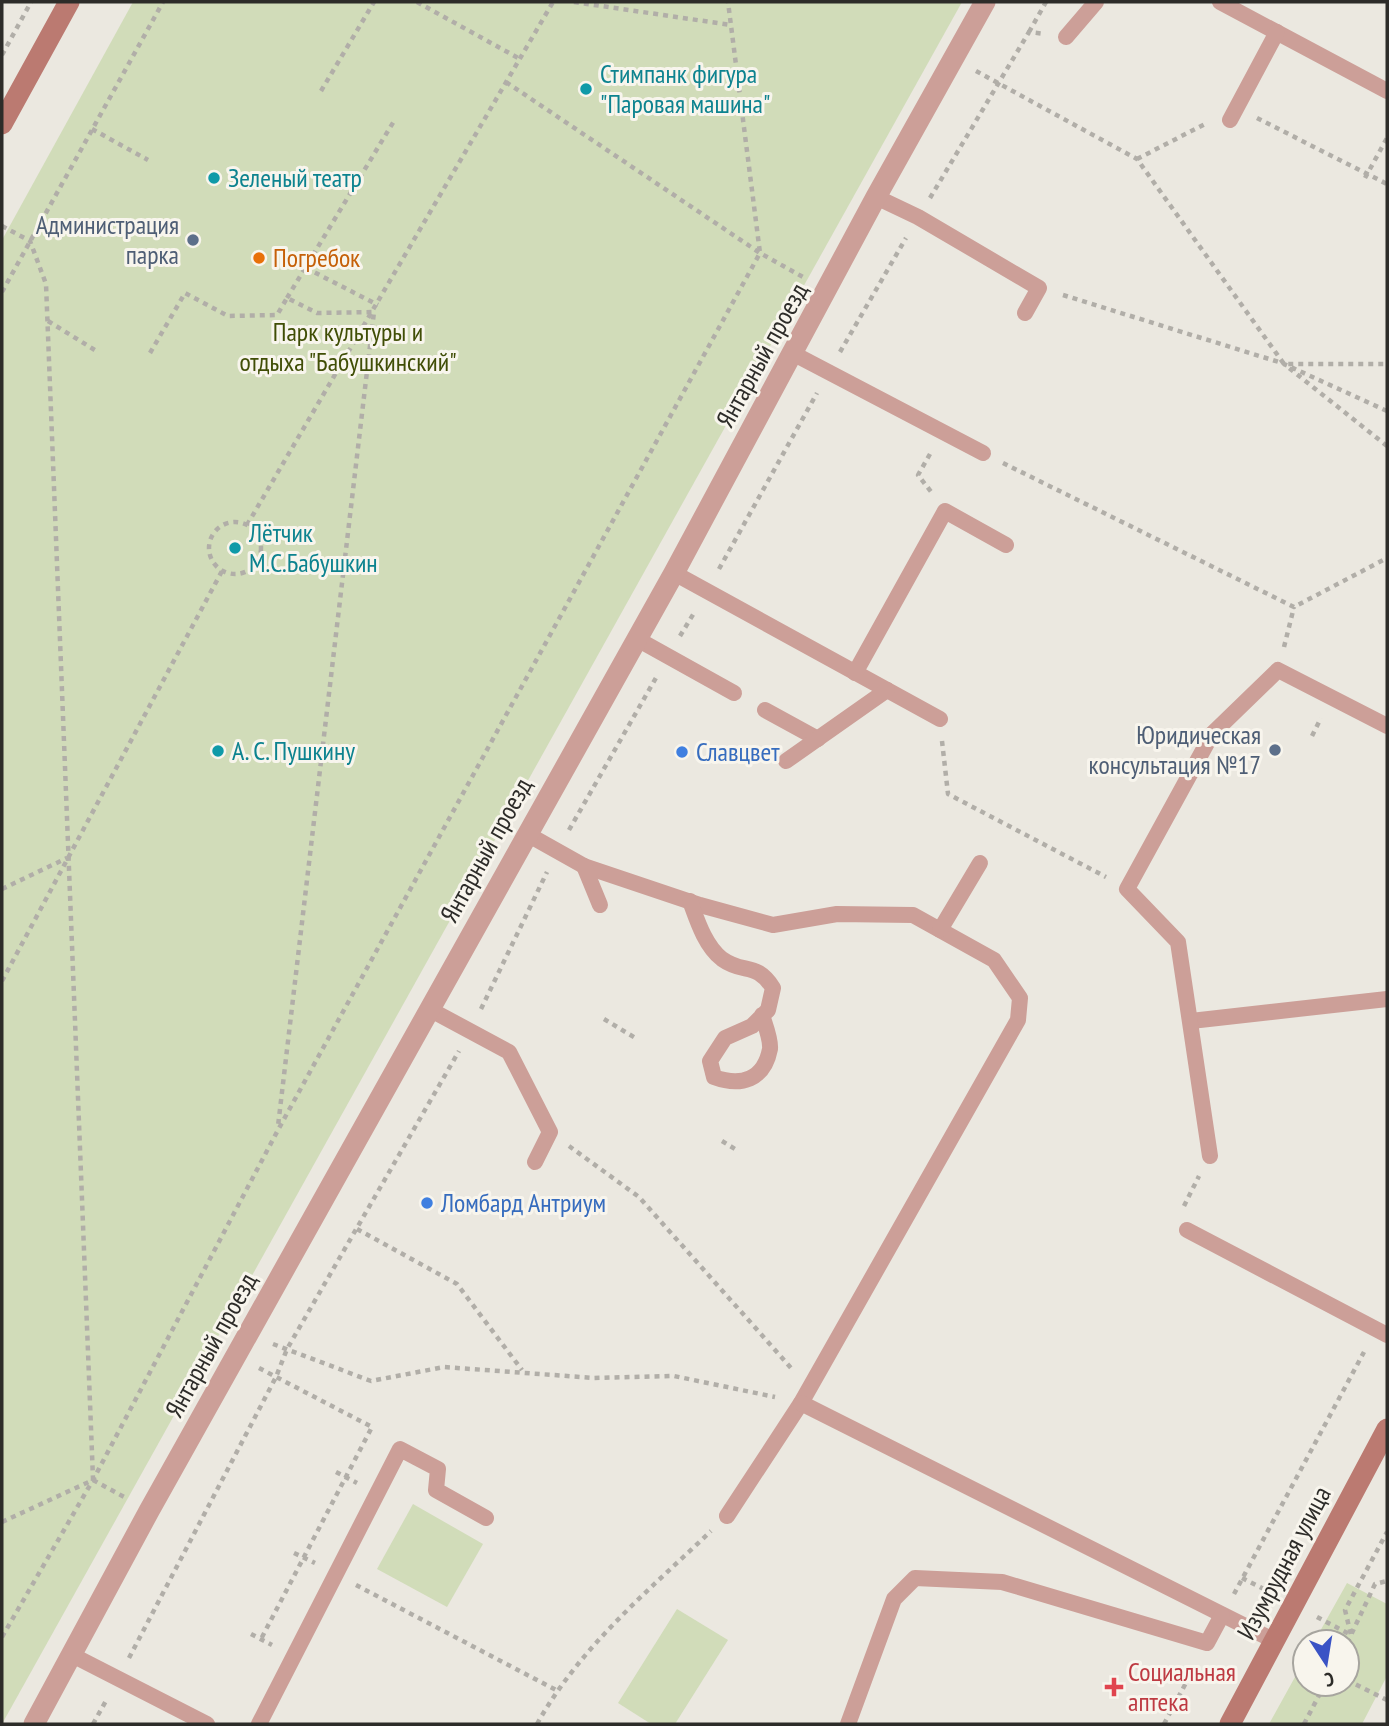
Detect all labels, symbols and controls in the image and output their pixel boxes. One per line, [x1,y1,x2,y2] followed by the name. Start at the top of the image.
[600,57,770,120] place label: Стимпанк фигура "Паровая машина"
[578,81,594,97] marker: Стимпанк фигура "Паровая машина"
[228,161,362,194] place label: Зеленый театр
[206,170,222,186] marker: Зеленый театр
[36,208,179,271] place label: Администрация парка
[185,232,201,248] marker: Администрация парка
[273,241,360,274] place label: Погребок
[251,250,267,266] marker: Погребок
[708,277,815,433] street label: Янтарный проезд
[239,315,457,378] park label: Парк культуры и отдыха "Бабушкинский"
[248,516,378,579] place label: Лётчик М.С.Бабушкин
[227,540,243,556] marker: Лётчик М.С.Бабушкин
[1089,718,1261,781] place label: Юридическая консультация №17
[232,734,355,767] place label: А. С. Пушкину
[696,735,780,768] place label: Славцвет
[1267,742,1283,758] marker: Юридическая консультация №17
[210,743,226,759] marker: А. С. Пушкину
[674,744,690,760] marker: Славцвет
[432,772,539,928] street label: Янтарный проезд
[440,1186,606,1219] place label: Ломбард Антриум
[419,1195,435,1211] marker: Ломбард Антриум
[157,1267,264,1423] street label: Янтарный проезд
[1229,1480,1338,1645] street label: Изумрудная улица
[1291,1628,1361,1698] north arrow
[1128,1655,1236,1718] place label: Социальная аптека
[1322,1667,1336,1692] text: С
[1106,1679,1122,1695] marker: Социальная аптека

